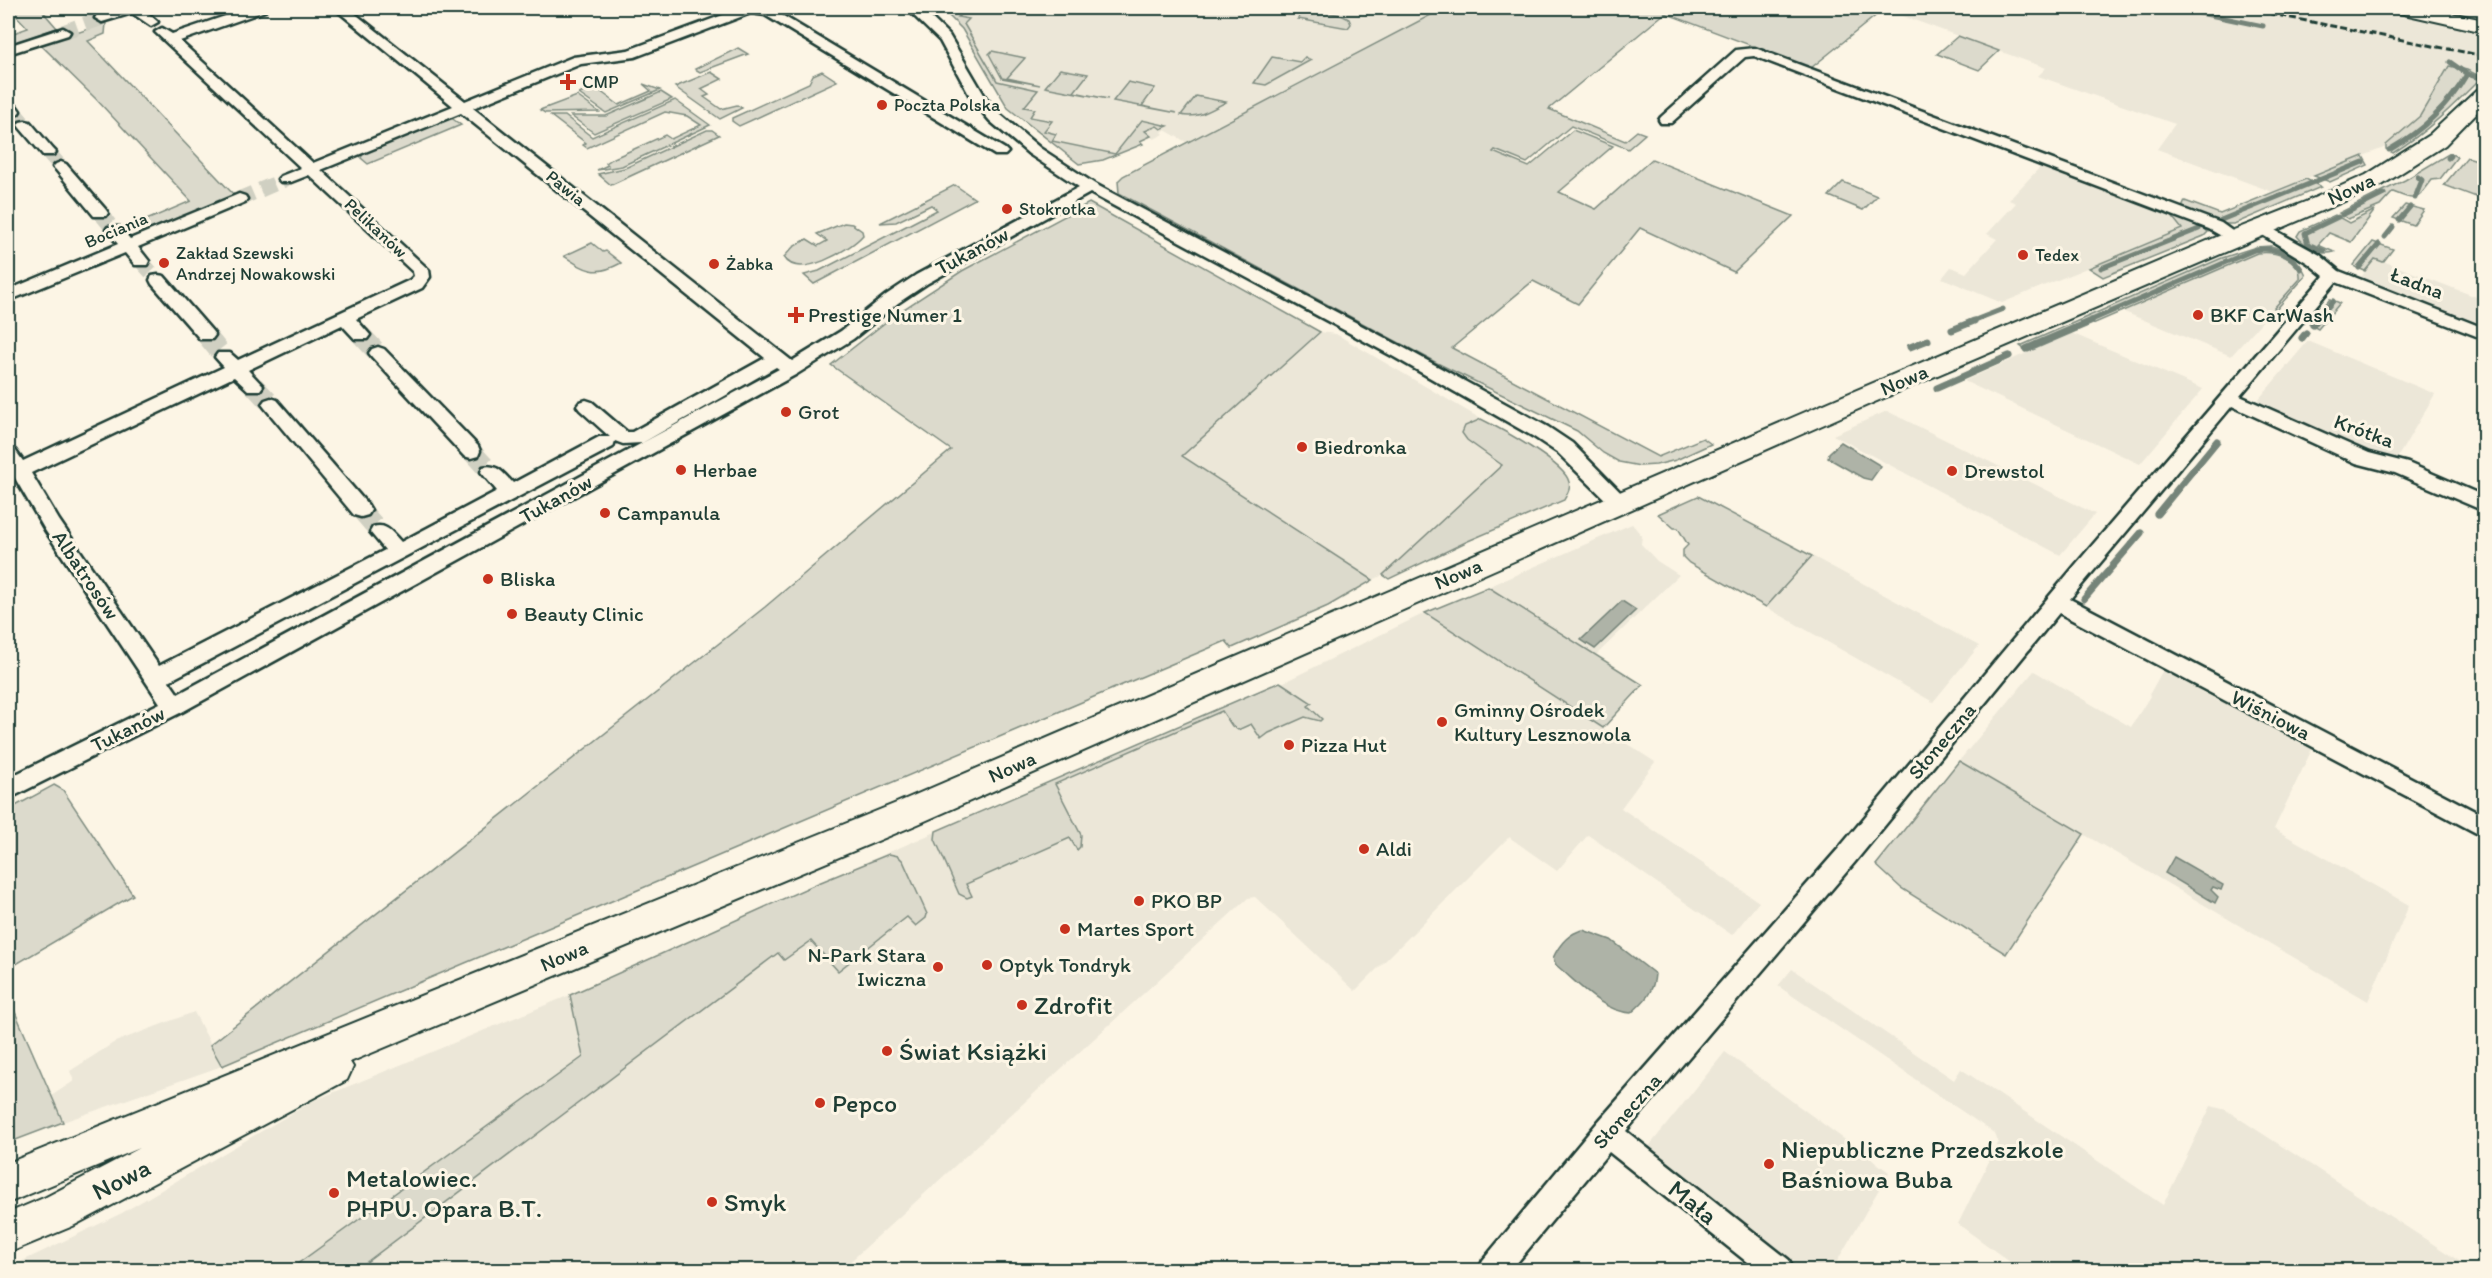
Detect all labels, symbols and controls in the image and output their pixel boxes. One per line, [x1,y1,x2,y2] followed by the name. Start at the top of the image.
[582,71,619,93] place label: CMP
[559,73,577,91] marker: CMP
[894,94,1001,116] place label: Poczta Polska
[875,98,889,112] marker: Poczta Polska
[541,165,591,211] street label: Pawia
[2323,167,2379,210] street label: Nowa
[340,193,412,263] street label: Pelikanów
[1019,198,1097,220] place label: Stokrotka
[1000,202,1014,216] marker: Stokrotka
[81,207,151,253] street label: Bociania
[931,221,1013,280] street label: Tukanów
[176,242,335,285] place label: Zakład Szewski Andrzej Nowakowski
[2035,244,2079,266] place label: Tedex
[2016,248,2030,262] marker: Tedex
[726,253,773,275] place label: Żabka
[157,256,171,270] marker: Zakład Szewski Andrzej Nowakowski
[707,257,721,271] marker: Żabka
[2387,261,2447,304] street label: Ładna
[808,302,962,327] place label: Prestige Numer 1
[2210,302,2334,327] place label: BKF CarWash
[789,308,803,322] marker: Prestige Numer 1
[2191,308,2205,322] marker: BKF CarWash
[1876,358,1932,401] street label: Nowa
[798,399,840,424] place label: Grot
[779,405,793,419] marker: Grot
[2331,408,2398,453] street label: Krótka
[1314,434,1407,459] place label: Biedronka
[1295,440,1309,454] marker: Biedronka
[693,457,757,482] place label: Herbae
[1964,458,2045,483] place label: Drewstol
[674,463,688,477] marker: Herbae
[1945,464,1959,478] marker: Drewstol
[515,468,597,529] street label: Tukanów
[617,500,720,525] place label: Campanula
[598,506,612,520] marker: Campanula
[47,525,125,624] street label: Albatrosów
[1430,552,1486,595] street label: Nowa
[500,566,555,591] place label: Bliska
[481,572,495,586] marker: Bliska
[524,601,644,626] place label: Beauty Clinic
[505,607,519,621] marker: Beauty Clinic
[2227,684,2315,745] street label: Wiśniowa
[1454,697,1631,746] place label: Gminny Ośrodek Kultury Lesznowola
[1902,697,1981,784] street label: Słoneczna
[87,700,169,757] street label: Tukanów
[1435,715,1449,729] marker: Gminny Ośrodek Kultury Lesznowola
[1301,732,1387,757] place label: Pizza Hut
[1282,738,1296,752] marker: Pizza Hut
[984,745,1040,788] street label: Nowa
[1376,836,1412,861] place label: Aldi
[1357,842,1371,856] marker: Aldi
[1151,888,1222,913] place label: PKO BP
[1132,894,1146,908] marker: PKO BP
[1077,916,1194,941] place label: Martes Sport
[1058,922,1072,936] marker: Martes Sport
[536,934,592,977] street label: Nowa
[807,942,926,991] place label: N-Park Stara Iwiczna
[999,952,1131,977] place label: Optyk Tondryk
[980,958,994,972] marker: Optyk Tondryk
[931,960,945,974] marker: N-Park Stara Iwiczna
[1034,989,1113,1021] place label: Zdrofit
[1015,998,1029,1012] marker: Zdrofit
[899,1035,1047,1067] place label: Świat Książki
[880,1044,894,1058] marker: Świat Książki
[1587,1068,1666,1154] street label: Słoneczna
[832,1087,897,1119] place label: Pepco
[813,1096,827,1110] marker: Pepco
[1781,1133,2064,1195] place label: Niepubliczne Przedszkole Baśniowa Buba
[86,1151,156,1207] street label: Nowa
[1762,1157,1776,1171] marker: Niepubliczne Przedszkole Baśniowa Buba
[346,1162,542,1224] place label: Metalowiec. PHPU. Opara B.T.
[1662,1173,1724,1232] street label: Mała
[327,1186,341,1200] marker: Metalowiec. PHPU. Opara B.T.
[724,1186,787,1218] place label: Smyk
[705,1195,719,1209] marker: Smyk

